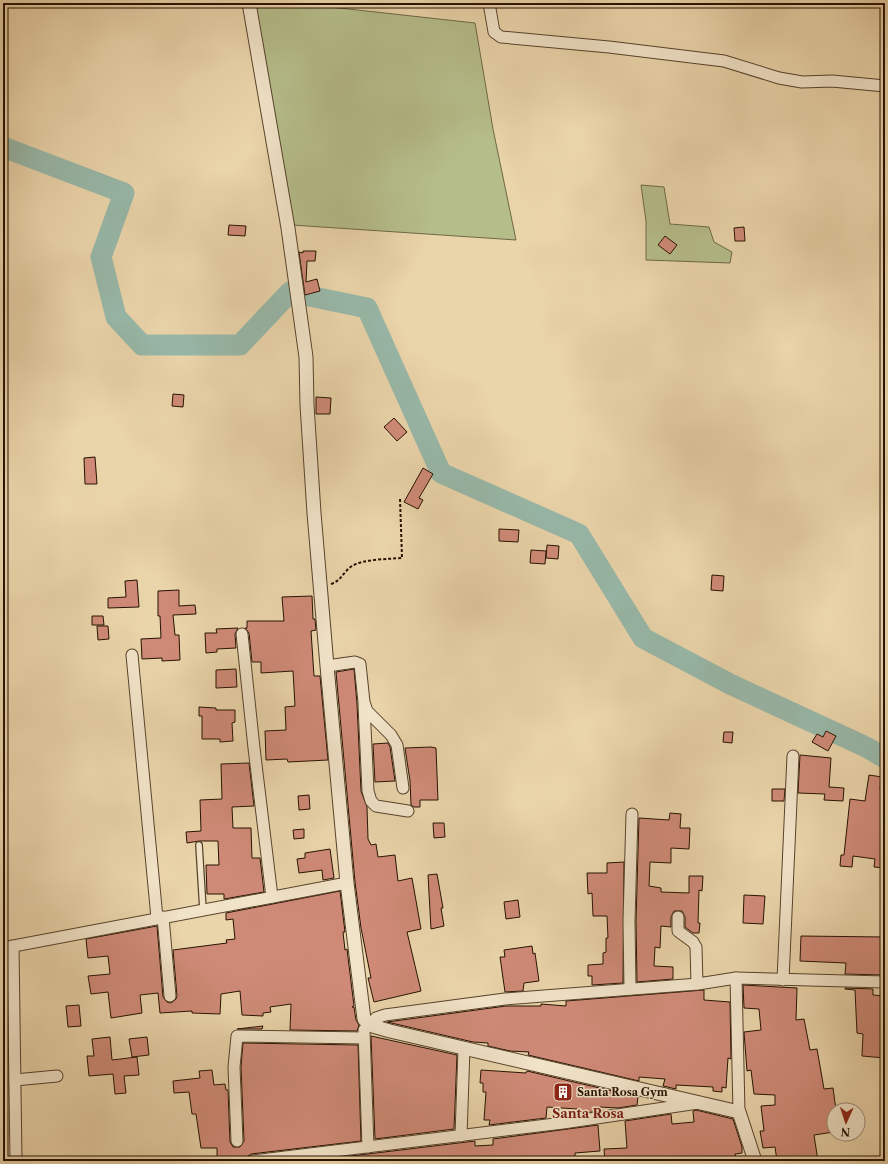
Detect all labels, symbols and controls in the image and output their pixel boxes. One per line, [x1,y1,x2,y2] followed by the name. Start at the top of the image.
[552,1081,574,1103] building icon: Santa Rosa Gym
[577,1085,668,1099] place label: Santa Rosa Gym
[826,1102,866,1142] north arrow
[552,1105,625,1121] district label: Santa Rosa
[840,1125,851,1139] text: N

